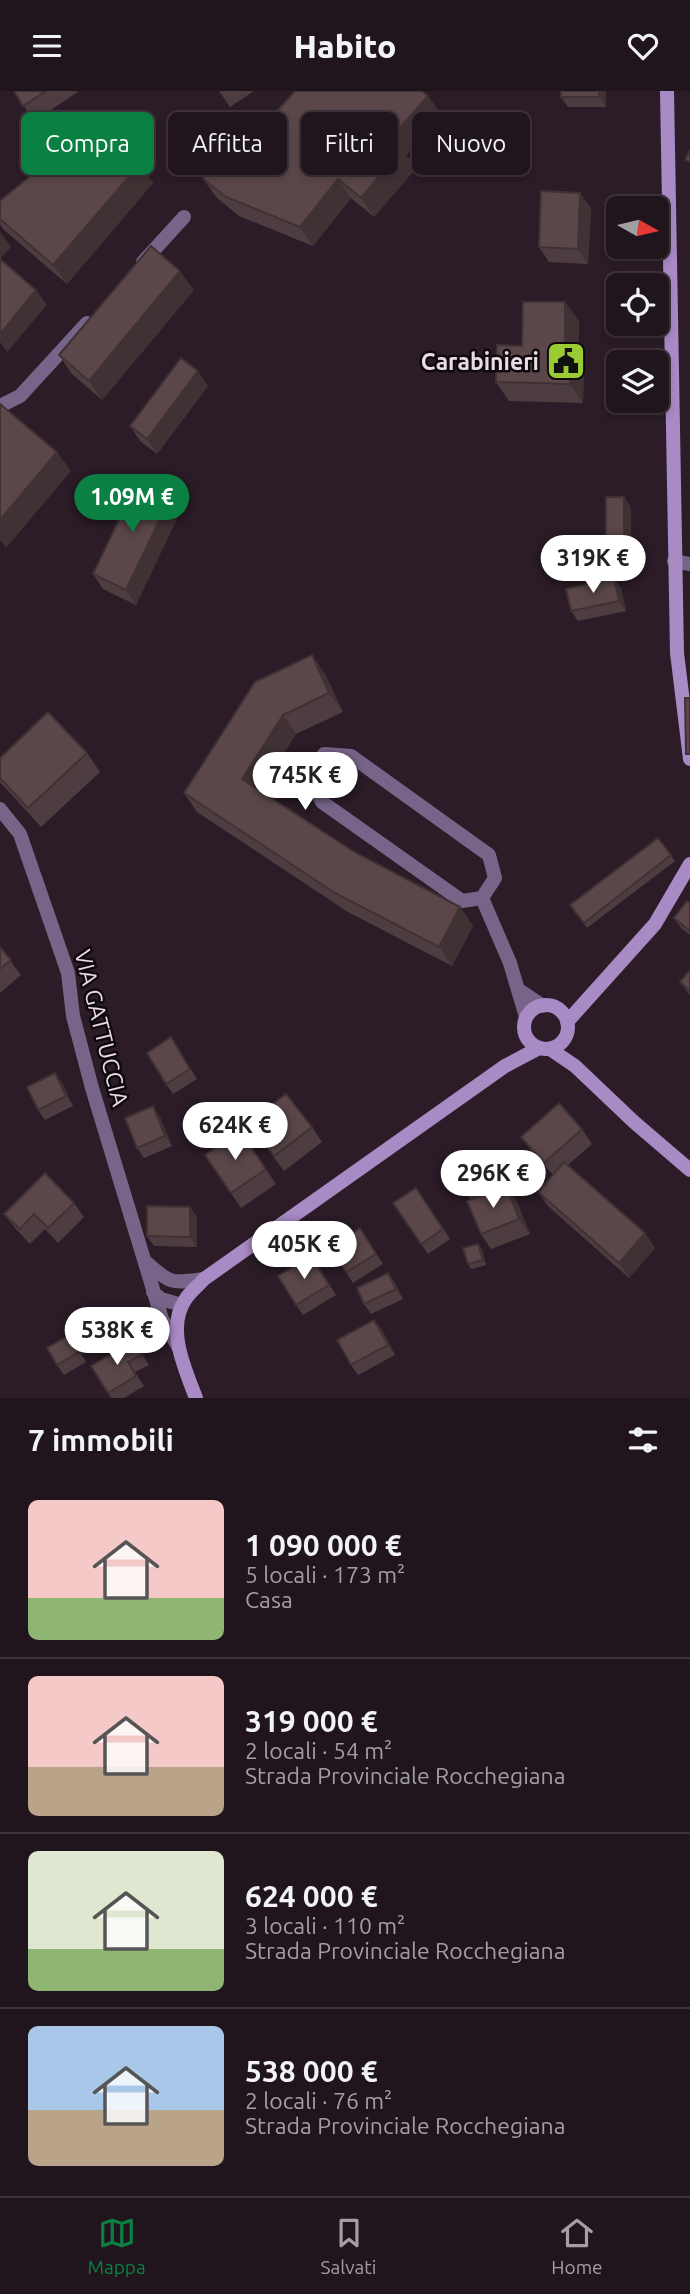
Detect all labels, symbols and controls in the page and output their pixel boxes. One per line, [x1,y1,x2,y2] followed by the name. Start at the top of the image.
[28,27,66,65] icon: menu
[624,27,662,65] icon: heart
[294,28,396,64] text: Habito
[21,112,154,175] chip: Compra
[168,112,287,175] chip: Affitta
[301,112,398,175] chip: Filtri
[412,112,530,175] chip: Nuovo
[606,196,668,259] north arrow
[606,196,669,413] map controls
[606,273,669,336] button: locate
[545,340,587,382] public building icon: Carabinieri
[421,349,539,374] place label: Carabinieri
[606,350,669,413] button: layers
[67,475,197,534] pin: 1.09M €
[90,484,174,509] text: 1.09M €
[536,535,650,595] pin: 319K €
[557,545,629,570] text: 319K €
[248,753,362,812] pin: 745K €
[269,762,341,787] text: 745K €
[70,947,134,1109] street label: VIA GATTUCCIA
[178,1103,292,1162] pin: 624K €
[199,1112,271,1137] text: 624K €
[436,1151,550,1210] pin: 296K €
[457,1160,529,1185] text: 296K €
[247,1221,361,1281] pin: 405K €
[268,1231,340,1256] text: 405K €
[60,1307,174,1367] pin: 538K €
[81,1317,153,1342] text: 538K €
[624,1421,662,1459] icon: filters
[28,1423,174,1457] text: 7 immobili
[84,1528,168,1612] icon: home
[245,1528,402,1562] text: 1 090 000 €
[245,1562,405,1587] text: 5 locali · 173 m²
[245,1587,293,1612] text: Casa
[84,1704,168,1788] icon: home
[245,1704,378,1738] text: 319 000 €
[245,1738,392,1763] text: 2 locali · 54 m²
[245,1763,566,1788] text: Strada Provinciale Rocchegiana
[84,1879,168,1963] icon: home
[245,1879,378,1913] text: 624 000 €
[245,1913,405,1938] text: 3 locali · 110 m²
[245,1938,566,1963] text: Strada Provinciale Rocchegiana
[84,2054,168,2138] icon: home
[245,2054,378,2088] text: 538 000 €
[245,2088,392,2113] text: 2 locali · 76 m²
[245,2113,566,2138] text: Strada Provinciale Rocchegiana
[87,2214,146,2278] tab: Mappa
[321,2214,376,2278] tab: Salvati
[551,2214,603,2278] tab: Home

